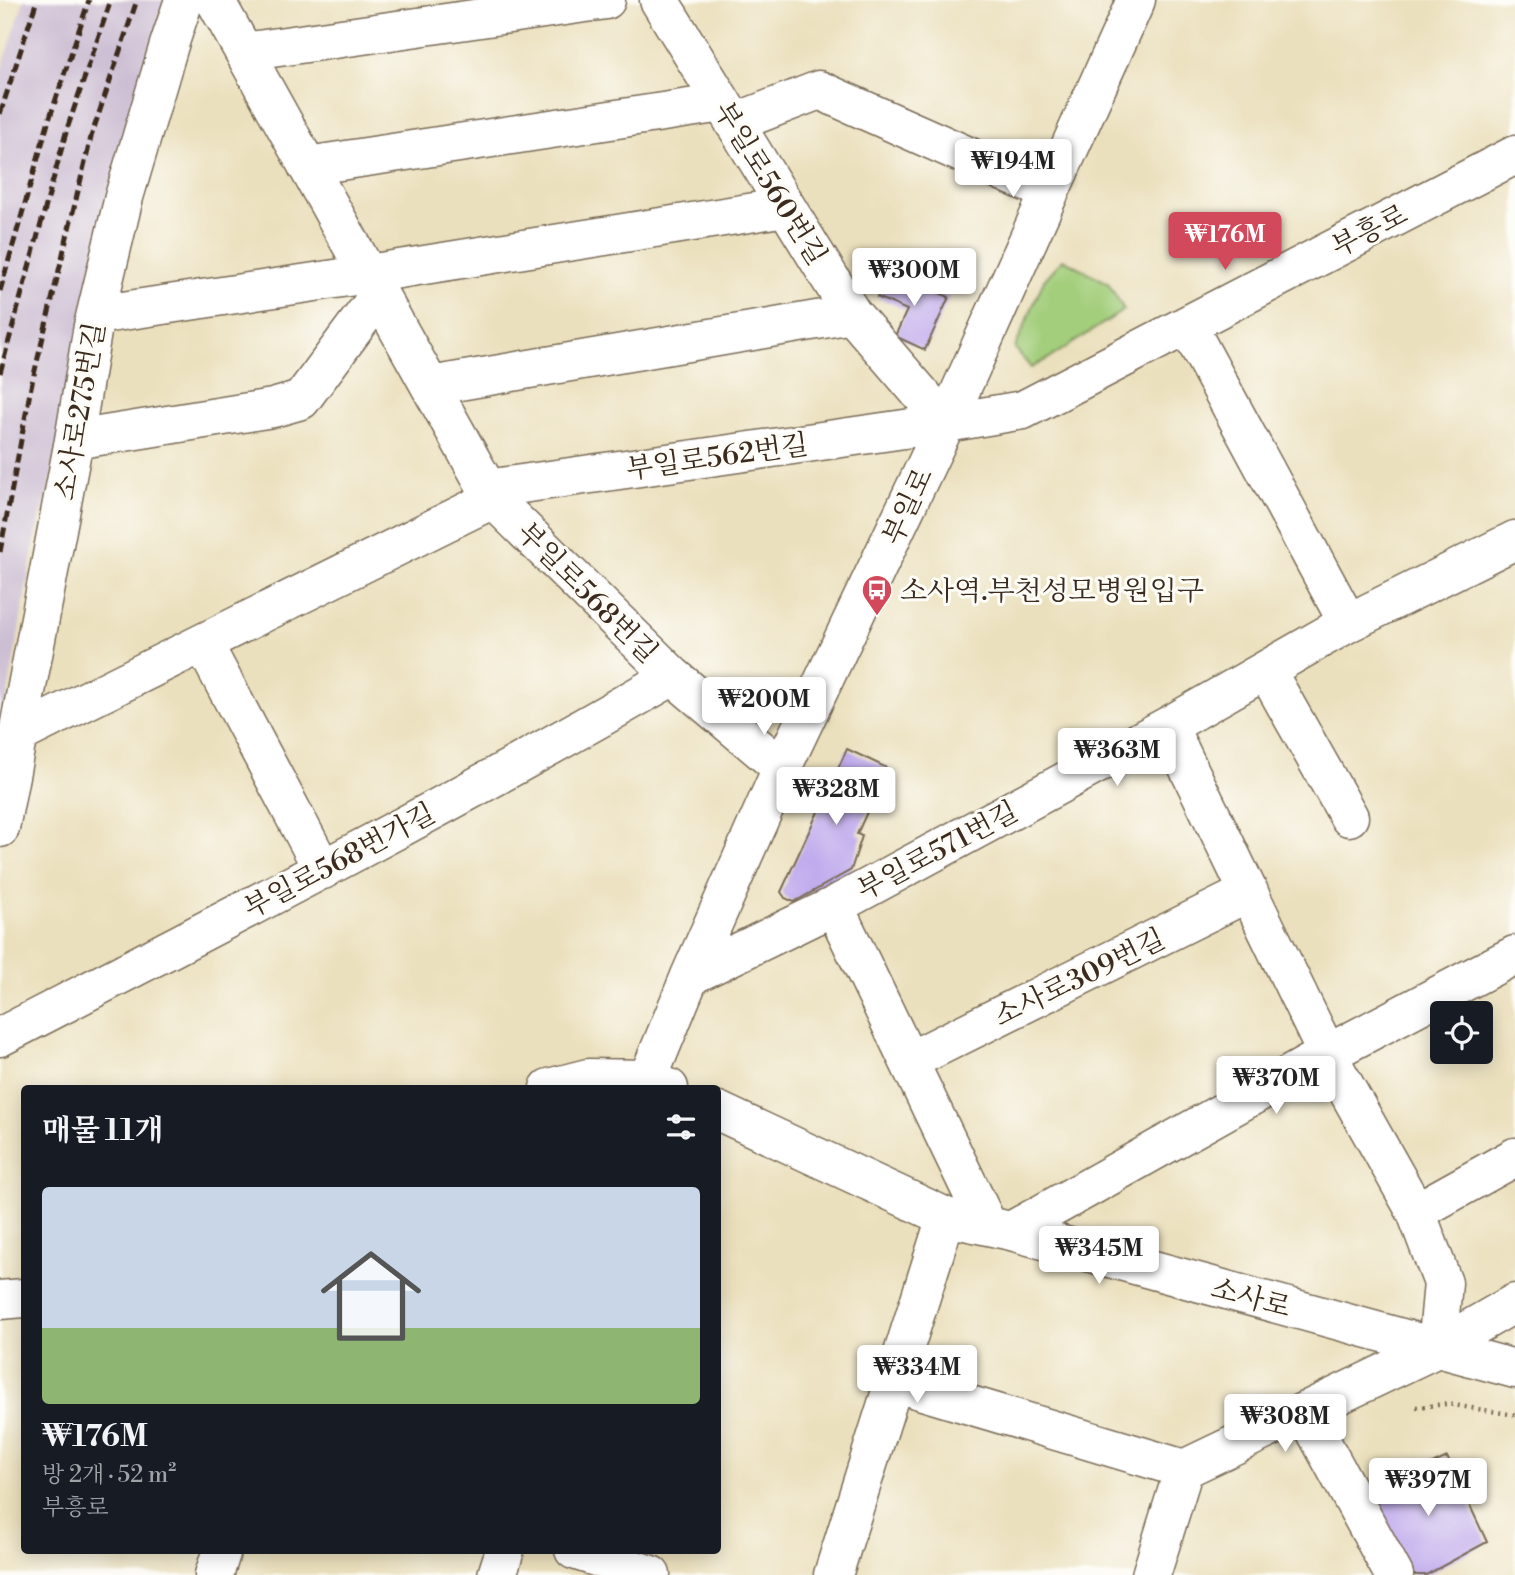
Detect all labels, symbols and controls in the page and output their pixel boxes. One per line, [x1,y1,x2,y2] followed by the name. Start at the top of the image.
[706,96,834,272] street label: 부일로560번길
[964,140,1062,199] pin: ₩194M
[971,148,1055,176] text: ₩194M
[1326,197,1414,265] street label: 부흥로
[1176,212,1274,272] pin: ₩176M
[1184,221,1266,249] text: ₩176M
[865,248,963,308] pin: ₩300M
[868,257,960,285] text: ₩300M
[48,320,113,503] street label: 소사로275번길
[624,427,811,488] street label: 부일로562번길
[875,462,941,551] street label: 부일로
[509,515,665,671] street label: 부일로568번길
[860,573,894,617] bus stop icon: 소사역.부천성모병원입구
[900,574,1204,609] place label: 소사역.부천성모병원입구
[715,678,813,737] pin: ₩200M
[718,686,810,714] text: ₩200M
[1068,728,1166,788] pin: ₩363M
[1074,737,1160,765] text: ₩363M
[787,768,885,827] pin: ₩328M
[792,776,880,804] text: ₩328M
[851,794,1024,908] street label: 부일로571번길
[238,796,441,927] street label: 부일로568번가길
[988,922,1171,1035] street label: 소사로309번길
[1430,1001,1493,1064] map controls
[1430,1001,1493,1064] button: locate
[1227,1056,1325,1116] pin: ₩370M
[1232,1065,1320,1093] text: ₩370M
[662,1108,700,1146] icon: filters
[42,1112,164,1150] text: 매물 11개
[1050,1226,1148,1286] pin: ₩345M
[308,1233,434,1359] icon: home
[1055,1235,1143,1263] text: ₩345M
[1207,1271,1294,1326] street label: 소사로
[868,1346,966,1405] pin: ₩334M
[873,1354,961,1382] text: ₩334M
[1236,1394,1334,1454] pin: ₩308M
[1240,1403,1330,1431] text: ₩308M
[42,1418,148,1456] text: ₩176M
[1379,1458,1477,1518] pin: ₩397M
[42,1461,176,1489] text: 방 2개 · 52 m²
[1385,1467,1471,1495] text: ₩397M
[42,1494,109,1522] text: 부흥로

